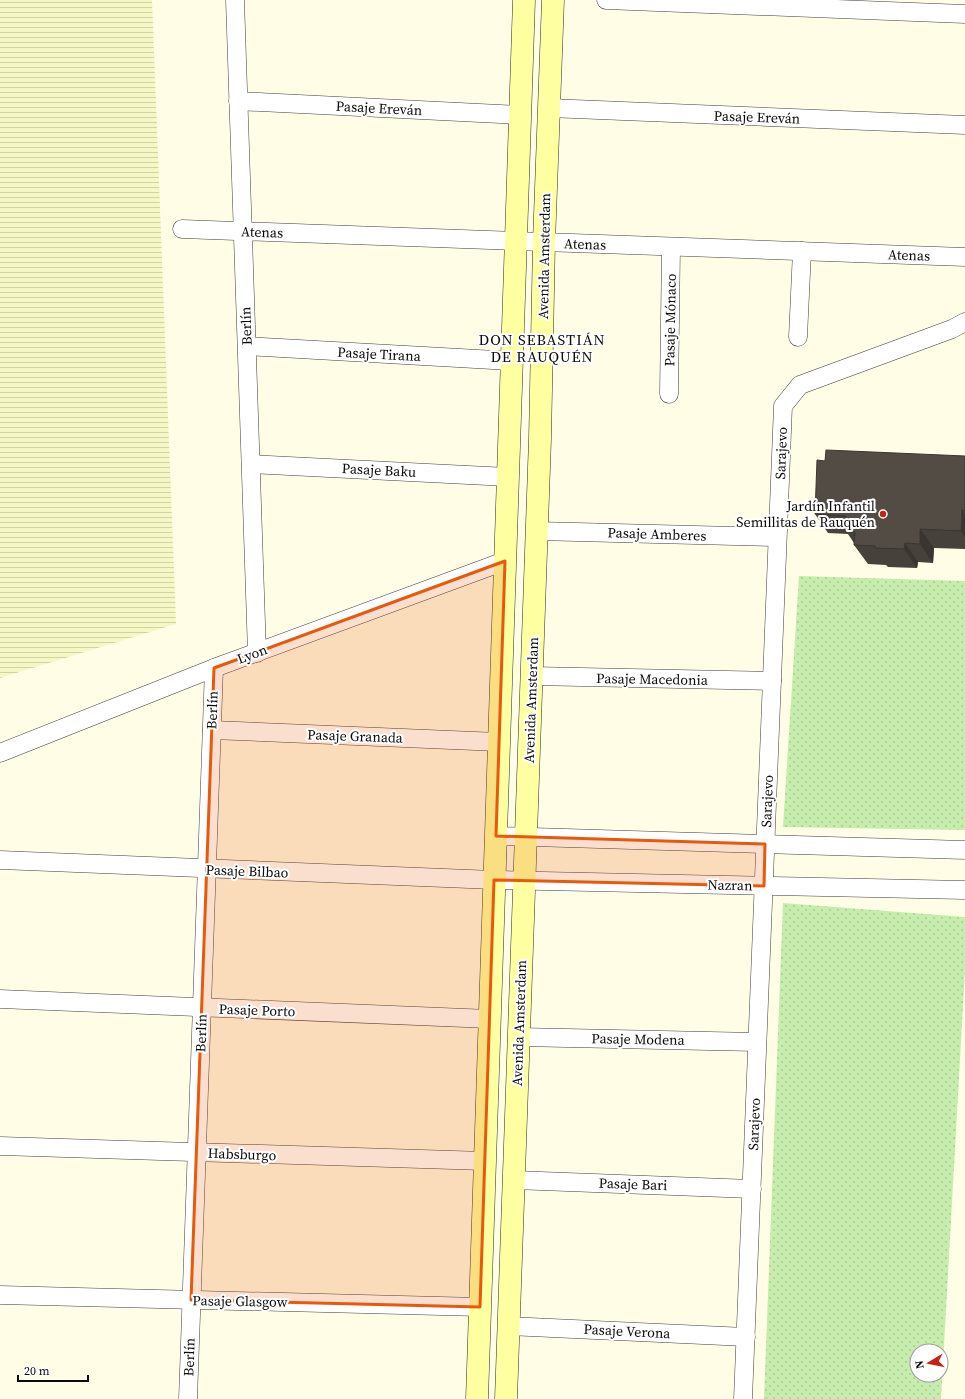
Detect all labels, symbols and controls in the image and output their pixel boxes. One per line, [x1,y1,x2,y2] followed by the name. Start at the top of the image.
[335,96,423,120] street label: Pasaje Ereván
[713,105,801,129] street label: Pasaje Ereván
[533,192,555,319] street label: Avenida Amsterdam
[240,221,284,243] street label: Atenas
[563,233,607,255] street label: Atenas
[887,244,931,266] street label: Atenas
[659,273,681,367] street label: Pasaje Mónaco
[235,306,257,346] street label: Berlín
[478,329,606,367] district label: DON SEBASTIÁN DE RAUQUÉN
[337,342,422,366] street label: Pasaje Tirana
[770,426,792,480] street label: Sarajevo
[341,458,417,482] street label: Pasaje Baku
[736,496,876,532] place label: Jardín Infantil Semillitas de Rauquén
[878,509,888,519] marker: Jardín Infantil Semillitas de Rauquén
[607,522,707,546] street label: Pasaje Amberes
[519,636,543,763] street label: Avenida Amsterdam
[234,639,270,669] street label: Lyon
[596,668,709,690] street label: Pasaje Macedonia
[201,690,223,730] street label: Berlín
[307,724,404,748] street label: Pasaje Granada
[756,774,778,828] street label: Sarajevo
[205,860,289,882] street label: Pasaje Bilbao
[707,875,753,895] street label: Nazran
[507,959,531,1086] street label: Avenida Amsterdam
[218,999,296,1021] street label: Pasaje Porto
[190,1013,212,1053] street label: Berlín
[591,1028,686,1050] street label: Pasaje Modena
[743,1097,765,1151] street label: Sarajevo
[207,1143,277,1165] street label: Habsburgo
[598,1173,668,1195] street label: Pasaje Bari
[192,1290,288,1312] street label: Pasaje Glasgow
[583,1319,672,1343] street label: Pasaje Verona
[178,1337,200,1377] street label: Berlín
[909,1343,949,1383] north arrow
[18,1357,88,1383] scale bar
[912,1359,928,1370] text: N
[24,1363,50,1379] text: 20 m

